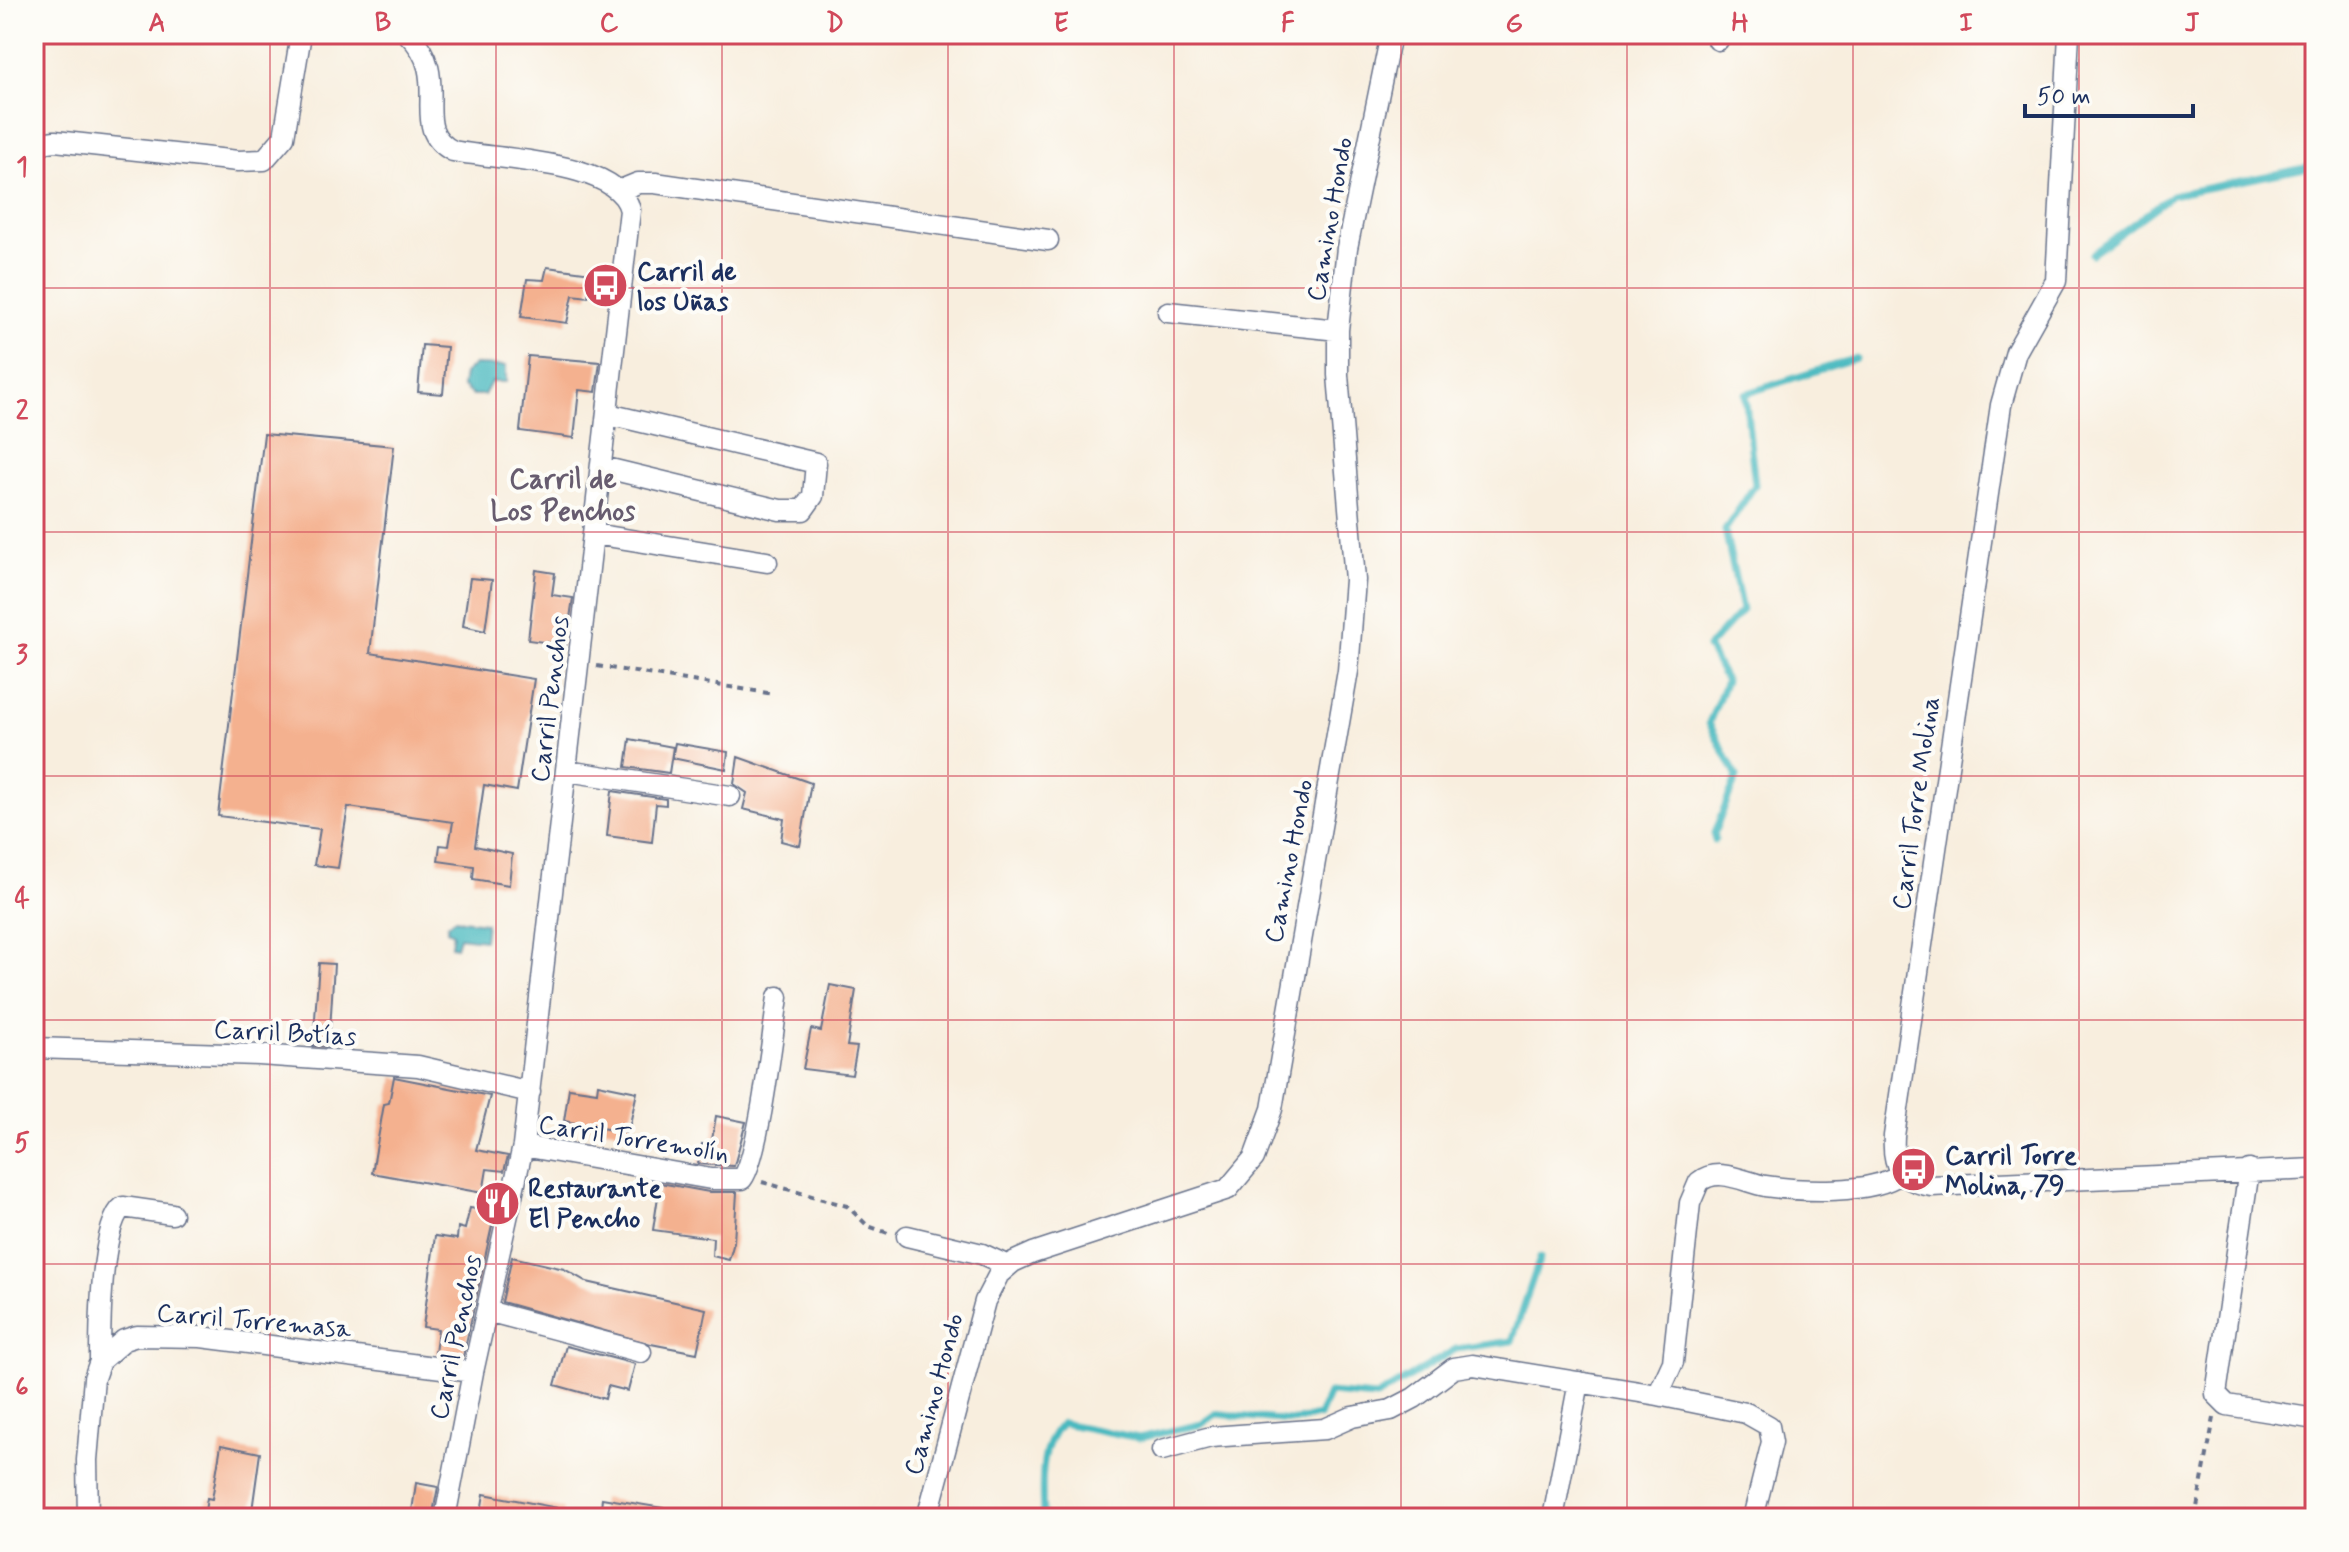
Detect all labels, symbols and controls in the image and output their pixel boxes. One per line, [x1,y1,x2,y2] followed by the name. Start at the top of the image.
[148,7,166,41] text: A
[375,7,391,41] text: B
[600,7,619,41] text: C
[826,7,844,41] text: D
[1053,7,1069,41] text: E
[1281,7,1295,41] text: F
[1505,7,1523,41] text: G
[1732,7,1749,41] text: H
[1959,7,1973,41] text: I
[2184,7,2200,41] text: J
[2025,68,2193,118] scale bar
[2037,82,2091,113] text: 50 m
[1300,135,1362,304] street label: Camino Hondo
[16,151,28,185] text: 1
[637,256,737,320] place label: Carril de los Uñas
[582,262,630,310] bus stop icon: Carril de los Uñas
[16,395,29,429] text: 2
[491,462,636,531] district label: Carril de Los Penchos
[524,614,578,785] street label: Carril Penchos
[16,639,28,673] text: 3
[1885,694,1949,912] street label: Carril Torre Molina
[1257,777,1323,946] street label: Camino Hondo
[14,883,30,917] text: 4
[213,1013,357,1055] street label: Carril Botías
[536,1108,731,1172] street label: Carril Torremolín
[14,1127,30,1161] text: 5
[1945,1140,2077,1204] place label: Carril Torre Molina, 79
[1890,1146,1938,1194] bus stop icon: Carril Torre Molina, 79
[528,1173,662,1237] place label: Restaurante El Pencho
[473,1179,521,1227] restaurant icon: Restaurante El Pencho
[423,1252,491,1423] street label: Carril Penchos
[155,1297,353,1347] street label: Carril Torremasa
[897,1310,973,1479] street label: Camino Hondo
[15,1371,29,1405] text: 6

